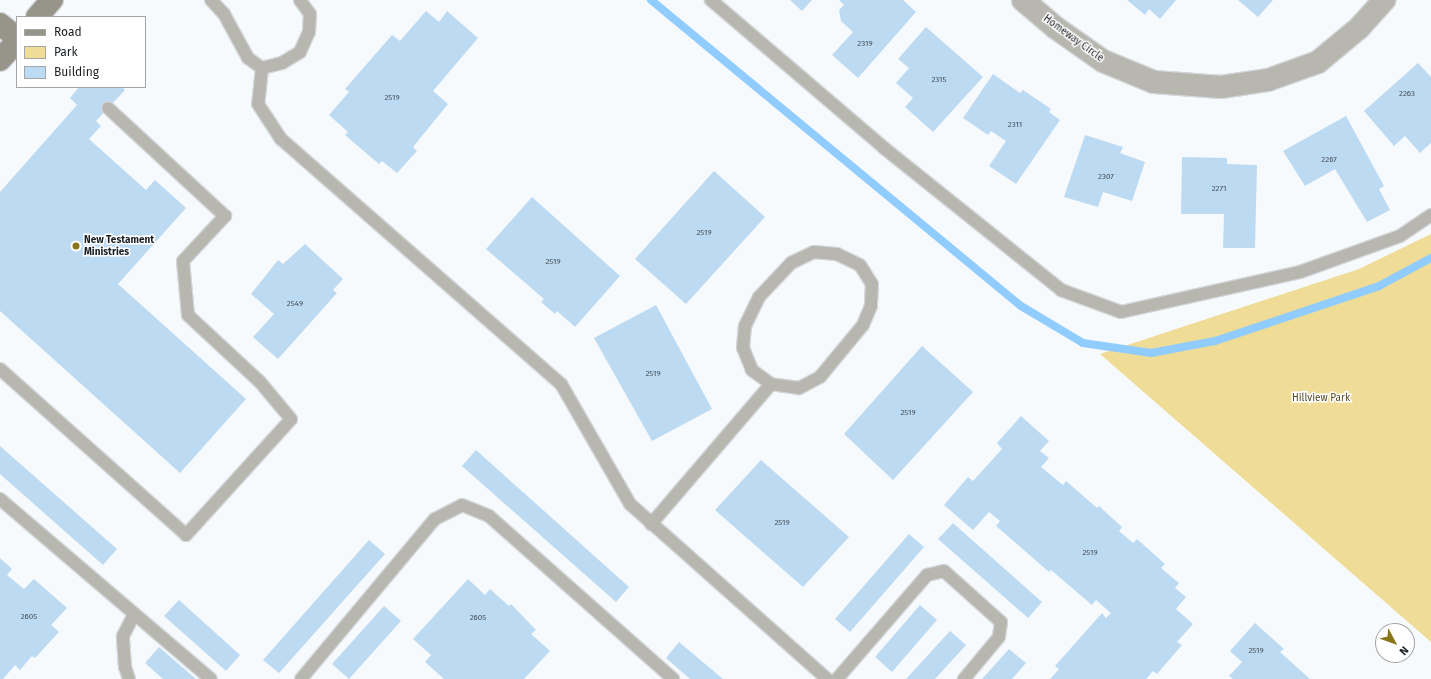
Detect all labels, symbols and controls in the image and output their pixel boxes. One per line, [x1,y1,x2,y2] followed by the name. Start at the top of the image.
[1040,13,1106,65] street label: Homeway Circle
[16,16,146,88] legend
[54,25,82,39] text: Road
[857,39,873,49] house number: 2319
[54,45,78,59] text: Park
[54,65,99,79] text: Building
[931,75,947,85] house number: 2315
[1399,89,1415,99] house number: 2263
[384,93,400,103] house number: 2519
[1008,120,1022,130] house number: 2311
[1321,155,1337,165] house number: 2267
[1098,172,1114,182] house number: 2307
[1212,184,1226,194] house number: 2271
[696,228,712,238] house number: 2519
[84,234,154,258] place label: New Testament Ministries
[71,241,81,251] marker: New Testament Ministries
[545,257,561,267] house number: 2519
[287,299,303,309] house number: 2549
[645,369,661,379] house number: 2519
[1292,393,1350,405] park label: Hillview Park
[900,408,916,418] house number: 2519
[774,518,790,528] house number: 2519
[1082,548,1098,558] house number: 2519
[21,612,37,622] house number: 2605
[470,613,486,623] house number: 2605
[1375,623,1415,663] north arrow
[1396,644,1411,658] text: N
[1248,646,1264,656] house number: 2519

